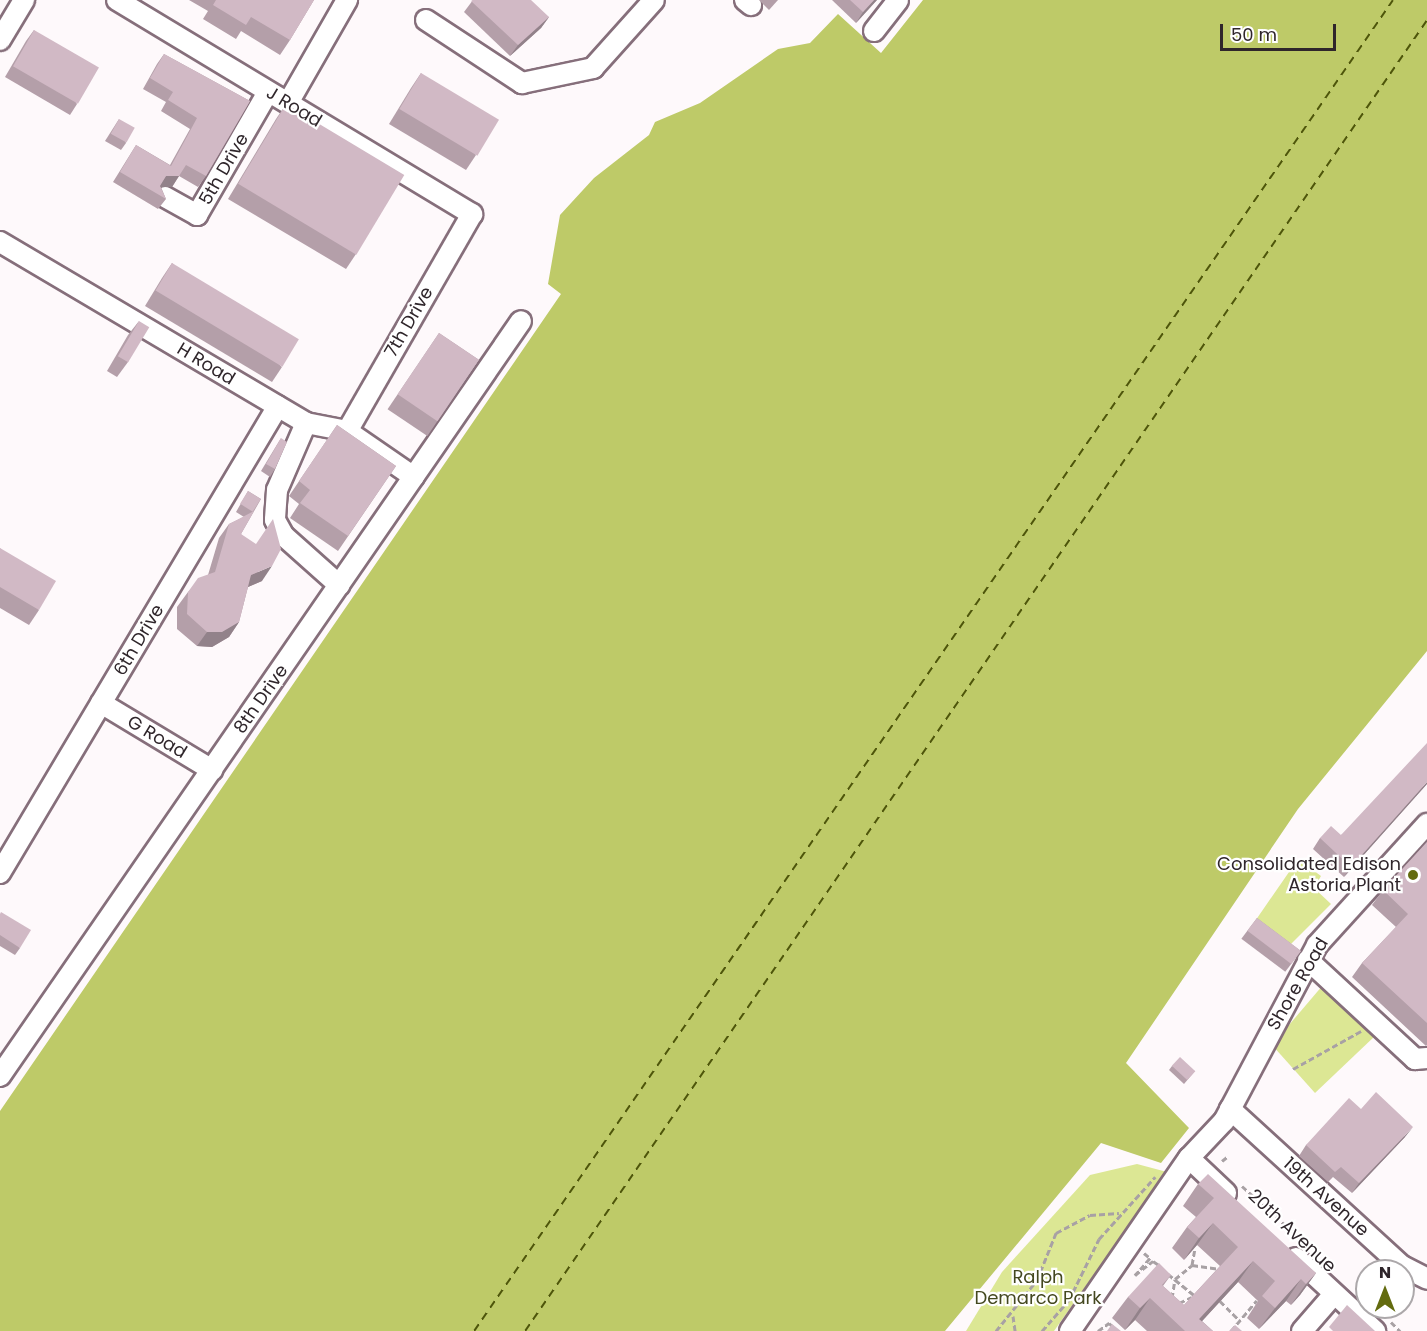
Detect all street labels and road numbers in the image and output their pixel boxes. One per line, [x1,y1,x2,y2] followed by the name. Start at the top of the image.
[262,82,326,132] street label: J Road
[195,129,253,209] street label: 5th Drive
[380,283,438,361] street label: 7th Drive
[173,338,239,390] street label: H Road
[109,600,169,680] street label: 6th Drive
[229,660,293,738] street label: 8th Drive
[123,711,191,763] street label: G Road
[1263,934,1333,1034] street label: Shore Road
[1279,1153,1373,1241] street label: 19th Avenue
[1244,1185,1340,1277] street label: 20th Avenue

